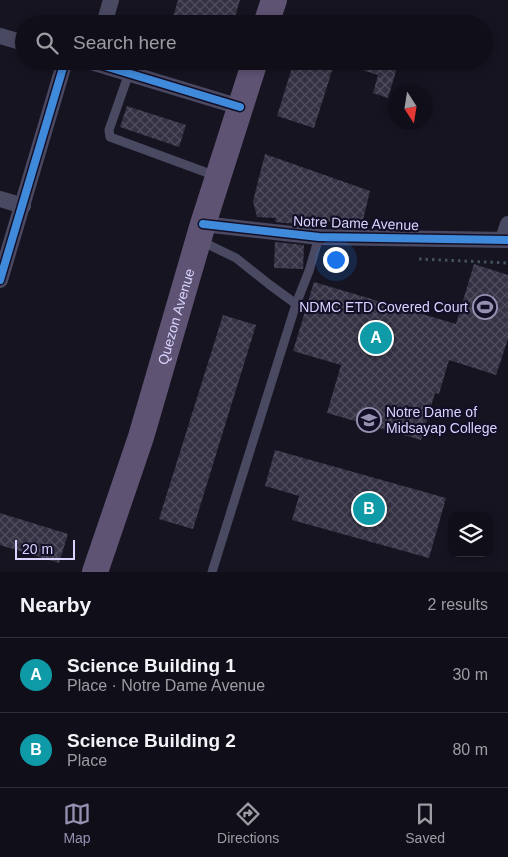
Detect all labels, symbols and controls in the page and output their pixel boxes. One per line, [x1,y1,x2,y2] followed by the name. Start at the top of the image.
[15,15,493,70] search box
[33,29,61,57] icon: search
[73,32,177,53] text: Search here
[388,85,433,130] north arrow
[293,213,419,233] street label: Notre Dame Avenue
[323,247,349,273] your location
[154,266,198,367] street label: Quezon Avenue
[472,294,498,320] sports icon: NDMC ETD Covered Court
[299,299,468,315] place label: NDMC ETD Covered Court
[360,319,392,357] pin: A
[386,404,497,436] place label: Notre Dame of Midsayap College
[356,407,382,433] school or university icon: Notre Dame of Midsayap College
[353,490,385,528] pin: B
[448,512,493,557] map controls
[448,512,493,557] button: layers
[15,537,75,560] scale bar
[22,541,53,557] text: 20 m
[20,593,91,616] text: Nearby
[428,596,488,613] text: 2 results
[67,655,236,676] text: Science Building 1
[30,666,42,683] text: A
[452,666,488,683] text: 30 m
[67,677,265,694] text: Place · Notre Dame Avenue
[67,730,236,751] text: Science Building 2
[30,741,42,758] text: B
[452,741,488,758] text: 80 m
[67,752,107,769] text: Place
[63,800,91,846] tab: Map
[217,800,279,846] tab: Directions
[405,800,445,846] tab: Saved

